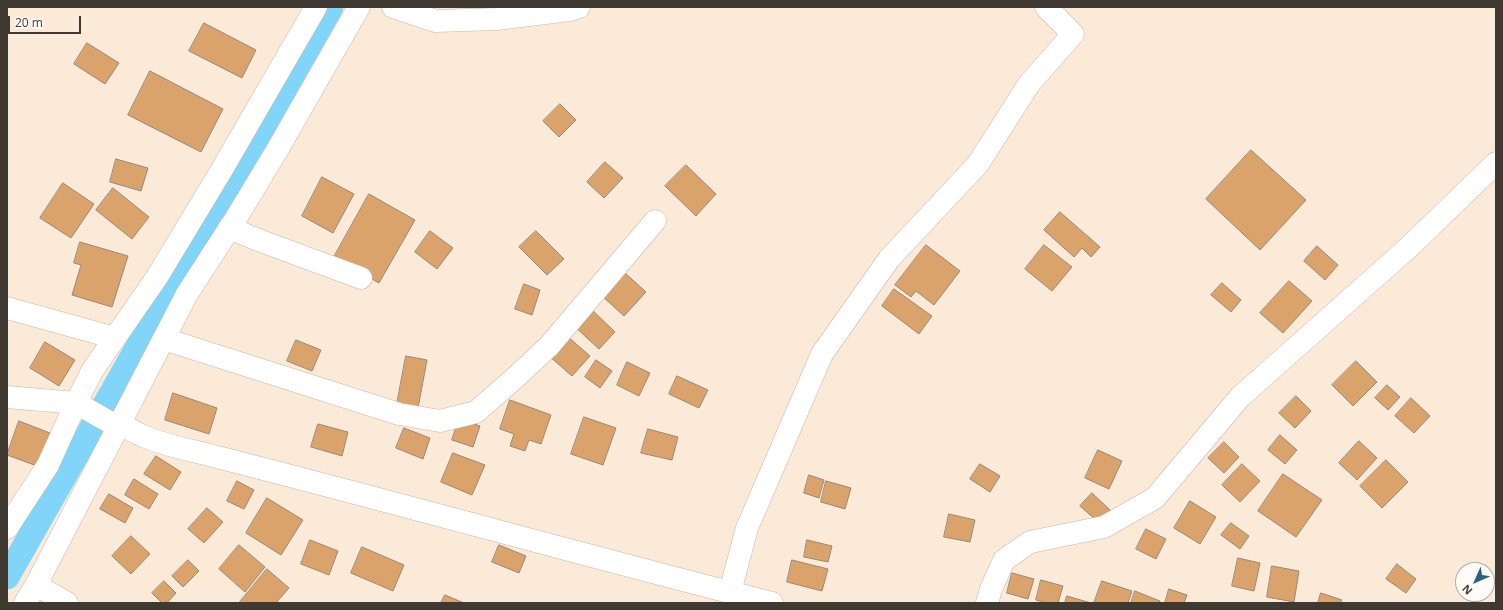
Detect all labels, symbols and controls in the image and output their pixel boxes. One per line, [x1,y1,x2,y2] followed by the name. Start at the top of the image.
[10,8,83,34] scale bar
[15,14,43,31] text: 20 m
[1455,562,1495,602] north arrow
[1458,582,1475,599] text: N

